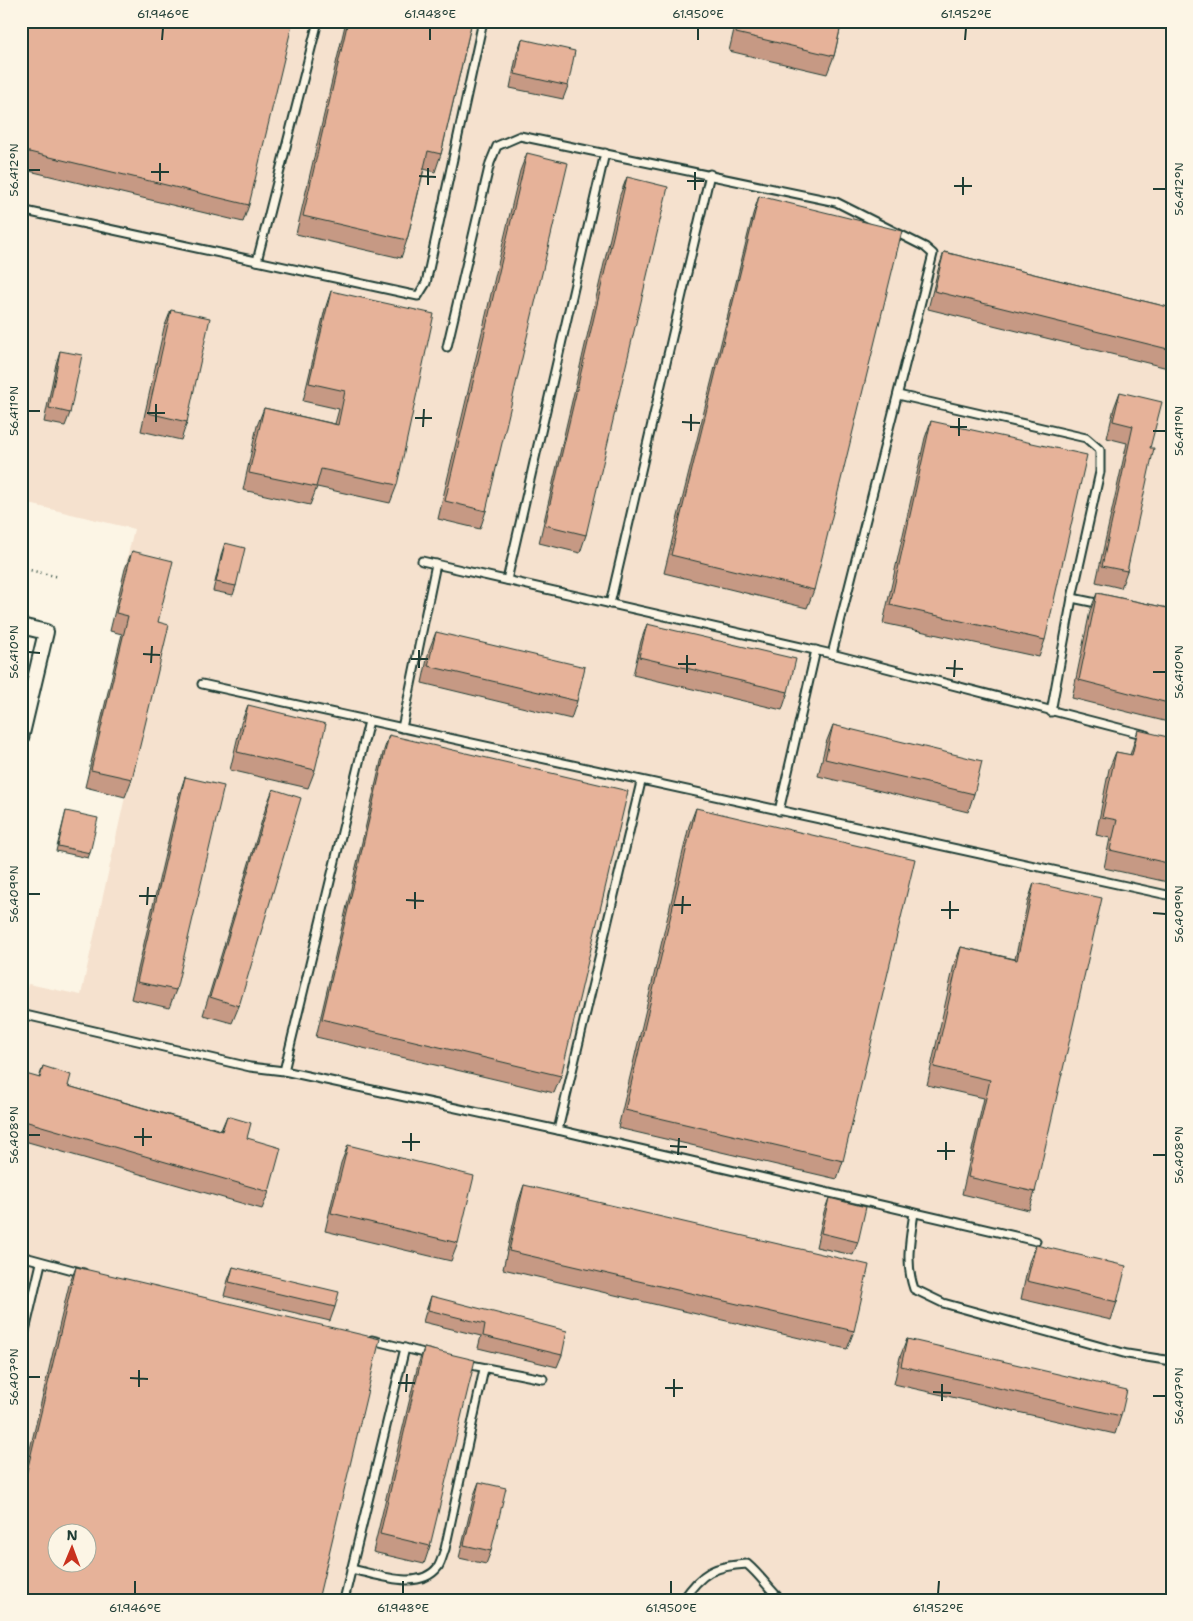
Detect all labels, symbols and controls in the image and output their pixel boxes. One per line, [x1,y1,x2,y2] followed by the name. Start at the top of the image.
[137,6,189,22] text: 61.946°E
[404,6,456,22] text: 61.948°E
[672,6,724,22] text: 61.950°E
[941,6,991,22] text: 61.952°E
[6,143,22,197] text: 56.412°N
[1171,162,1187,216] text: 56.412°N
[6,386,22,436] text: 56.411°N
[1171,406,1187,456] text: 56.411°N
[6,625,22,679] text: 56.410°N
[1171,645,1187,699] text: 56.410°N
[6,865,22,923] text: 56.409°N
[1171,885,1187,943] text: 56.409°N
[6,1106,22,1164] text: 56.408°N
[1171,1126,1187,1184] text: 56.408°N
[6,1348,22,1406] text: 56.407°N
[1171,1367,1187,1425] text: 56.407°N
[48,1524,98,1574] north arrow
[67,1526,78,1544] text: N
[109,1600,161,1616] text: 61.946°E
[377,1600,429,1616] text: 61.948°E
[645,1600,697,1616] text: 61.950°E
[913,1600,963,1616] text: 61.952°E

